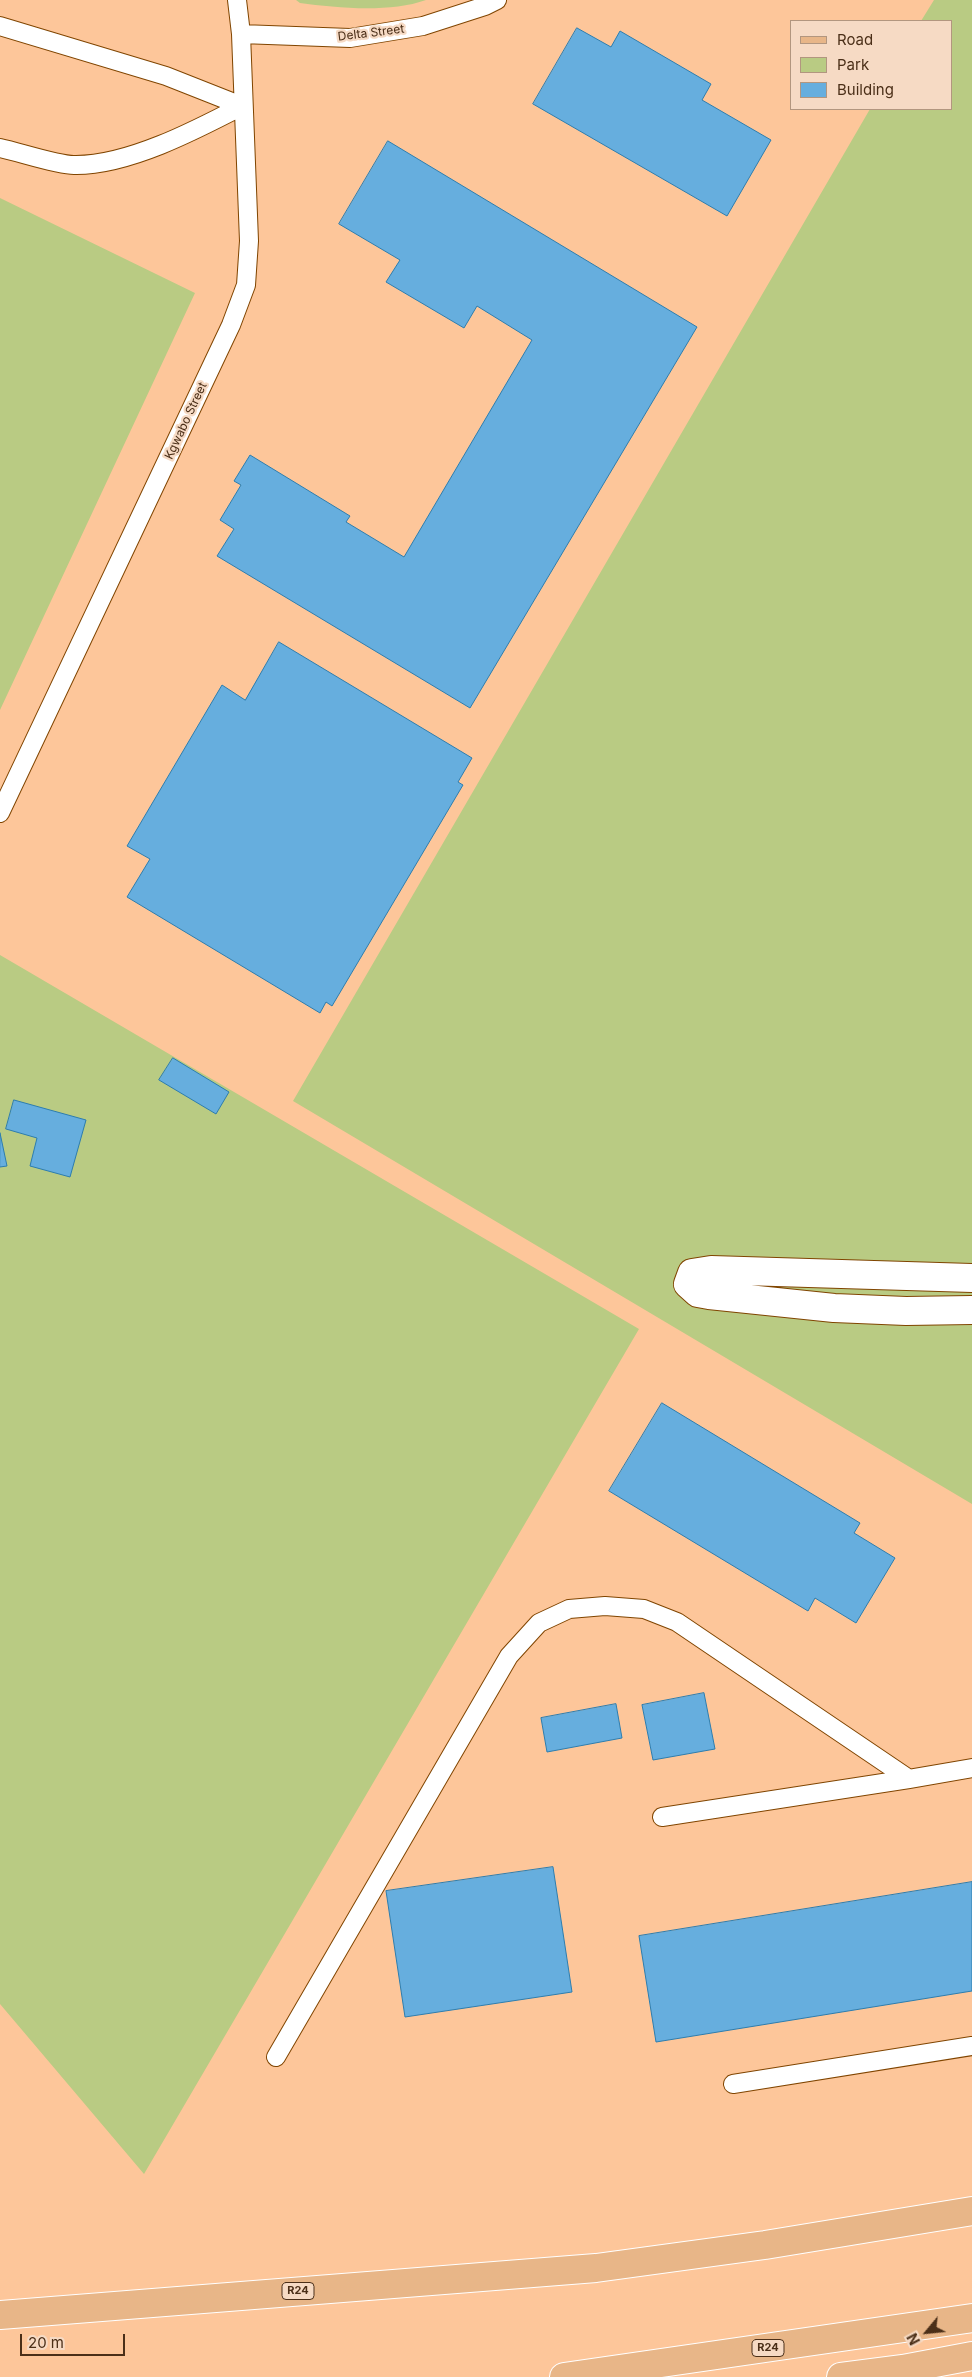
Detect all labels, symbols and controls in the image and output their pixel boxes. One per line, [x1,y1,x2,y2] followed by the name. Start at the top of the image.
[790,20,952,110] legend
[337,22,405,44] street label: Delta Street
[837,30,873,49] text: Road
[837,55,869,74] text: Park
[837,80,894,99] text: Building
[162,380,210,462] street label: Kgwabo Street
[282,2282,314,2300] road number: R24
[902,2307,952,2357] north arrow
[22,2324,128,2356] scale bar
[903,2331,923,2348] text: N
[28,2333,64,2352] text: 20 m
[752,2340,784,2356] road number: R24

